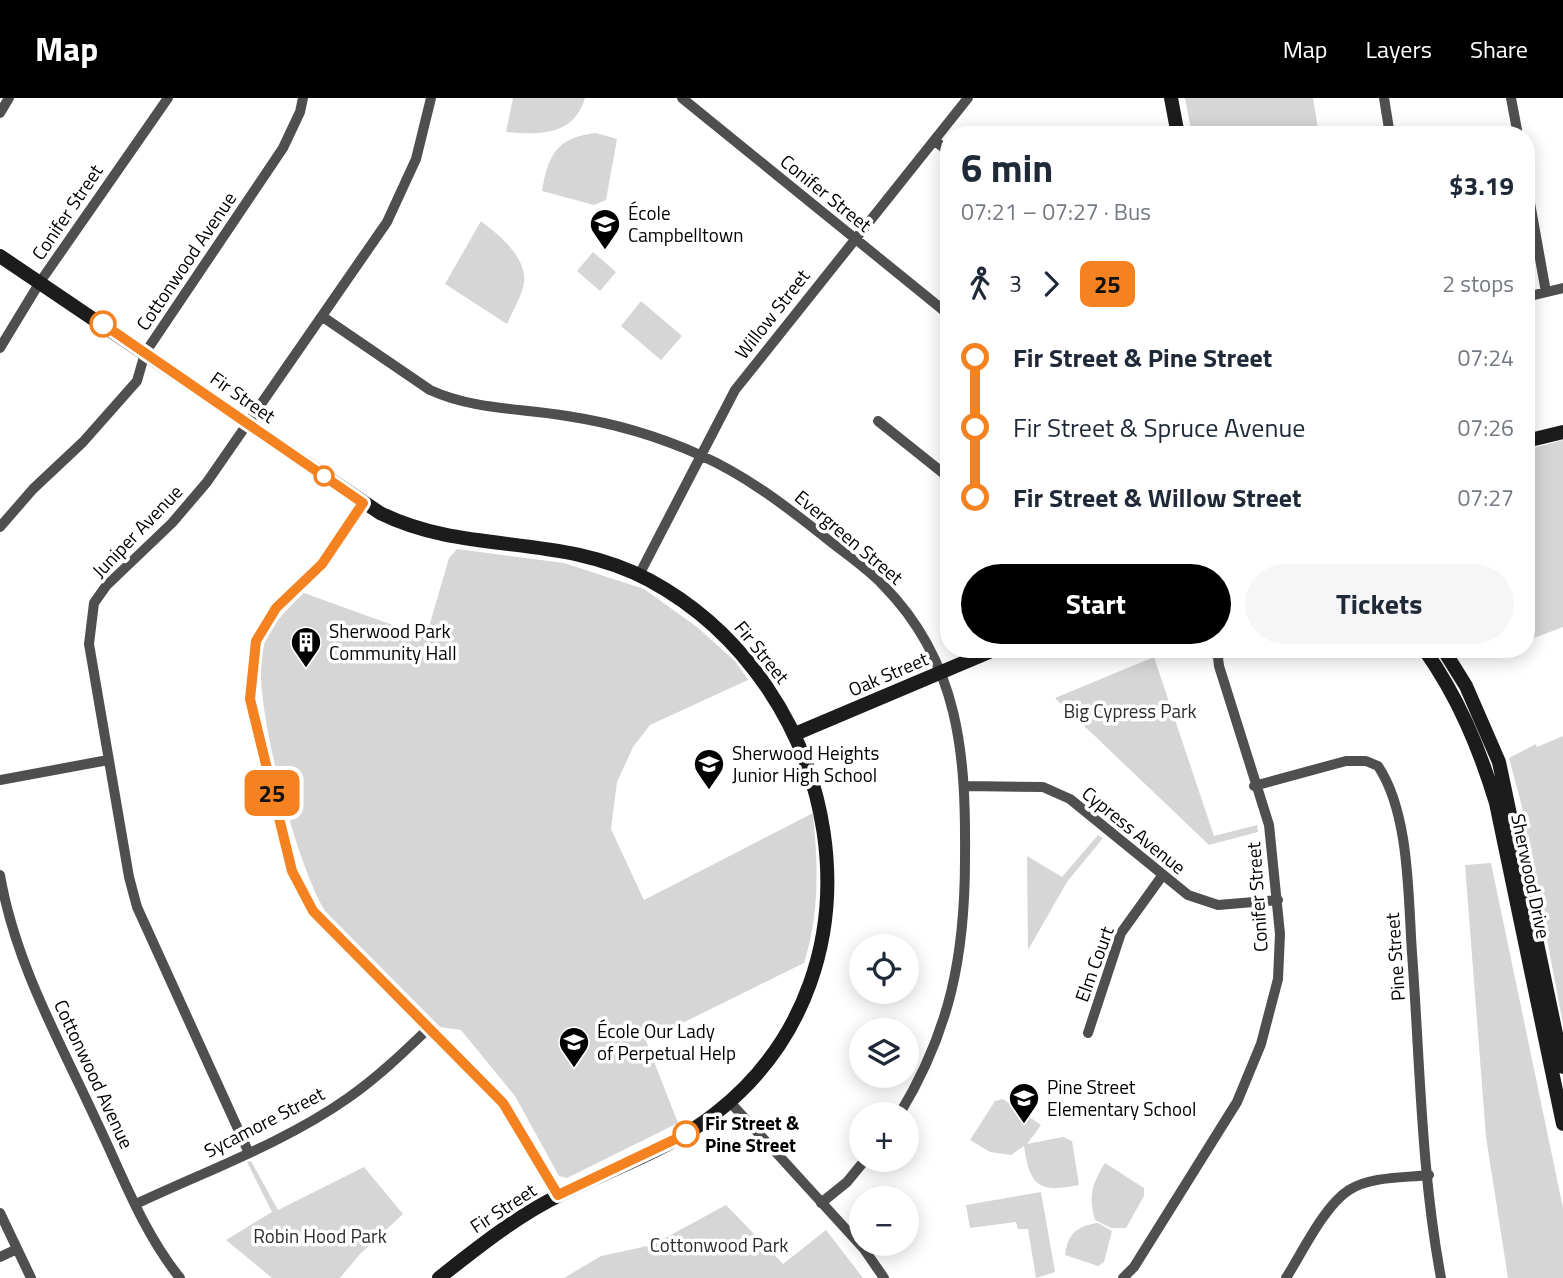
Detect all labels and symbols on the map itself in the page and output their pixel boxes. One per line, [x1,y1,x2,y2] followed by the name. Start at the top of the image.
[774,147,878,239] street label: Conifer Street
[24,158,110,265] street label: Conifer Street
[128,186,243,336] street label: Cottonwood Avenue
[628,198,743,249] place label: École Campbelltown
[588,207,622,251] school or university icon: École Campbelltown
[727,262,816,365] street label: Willow Street
[90,311,116,337] unlabelled marker
[205,364,282,430] street label: Fir Street
[314,466,334,486] unlabelled marker
[85,478,189,584] street label: Juniper Avenue
[789,482,910,591] street label: Evergreen Street
[728,614,797,690] street label: Fir Street
[329,616,457,667] place label: Sherwood Park Community Hall
[289,625,323,669] building icon: Sherwood Park Community Hall
[843,644,933,703] street label: Oak Street
[1063,696,1197,725] park label: Big Cypress Park
[732,738,879,789] place label: Sherwood Heights Junior High School
[692,747,726,791] school or university icon: Sherwood Heights Junior High School
[240,770,304,816] line badge: 25
[1076,779,1193,881] street label: Cypress Avenue
[1504,811,1559,941] street label: Sherwood Drive
[1238,841,1275,953] street label: Conifer Street
[1377,912,1412,1002] street label: Pine Street
[1066,922,1121,1006] street label: Elm Court
[47,994,142,1153] street label: Cottonwood Avenue
[597,1016,736,1067] place label: École Our Lady of Perpetual Help
[557,1025,591,1069] school or university icon: École Our Lady of Perpetual Help
[1047,1072,1196,1123] place label: Pine Street Elementary School
[198,1079,329,1164] street label: Sycamore Street
[1007,1081,1041,1125] school or university icon: Pine Street Elementary School
[705,1108,800,1159] place label: Fir Street & Pine Street
[673,1121,699,1147] marker: Fir Street & Pine Street
[464,1175,542,1240] street label: Fir Street
[253,1221,387,1250] park label: Robin Hood Park
[650,1230,788,1259] park label: Cottonwood Park

